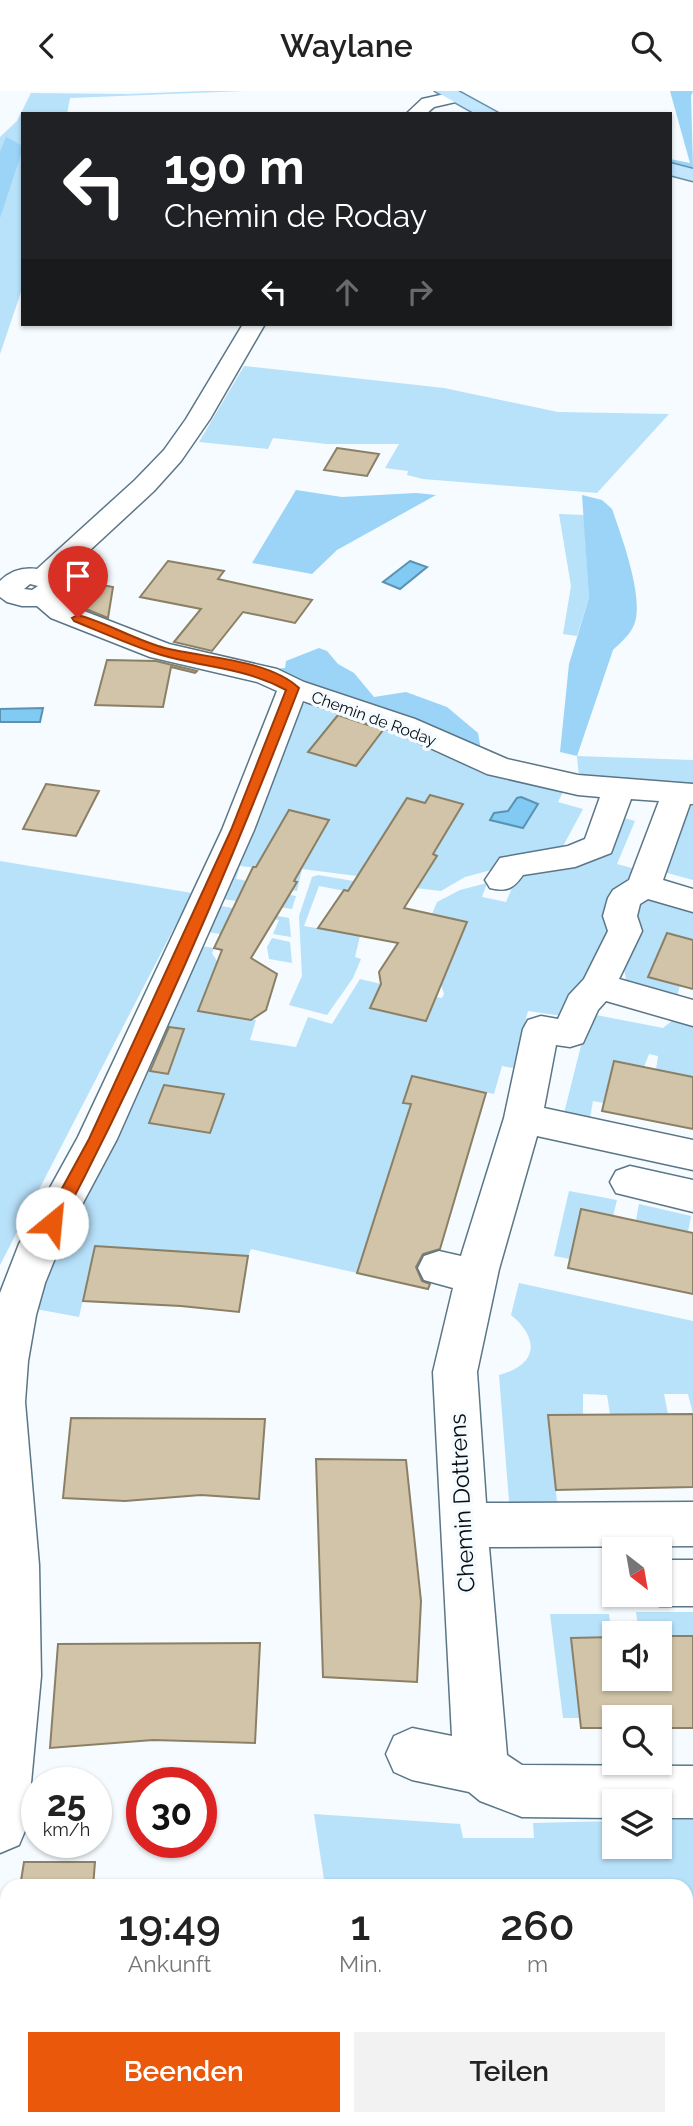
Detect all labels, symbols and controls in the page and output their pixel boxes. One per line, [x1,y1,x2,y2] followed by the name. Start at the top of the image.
[28,27,66,65] icon: back
[280,27,413,64] text: Waylane
[627,27,665,65] icon: search
[164,138,305,195] text: 190 m
[49,140,140,231] icon: left
[164,197,427,234] text: Chemin de Roday
[255,273,293,311] icon: left
[328,273,366,311] icon: ahead
[401,273,439,311] icon: right
[48,546,108,618] pin
[59,557,97,595] icon: arrive
[309,687,439,750] street label: Chemin de Roday
[15,1186,89,1260] position arrow
[443,1413,480,1593] street label: Chemin Dottrens
[602,1537,672,1607] north arrow
[602,1537,672,1859] map controls
[602,1621,672,1691] button: sound
[602,1705,672,1775] button: search
[126,1767,217,1858] speed limit sign: 30
[47,1783,86,1824] text: 25
[602,1789,672,1859] button: layers
[43,1819,90,1840] text: km/h
[118,1901,221,1950] text: 19:49
[351,1901,370,1950] text: 1
[500,1901,575,1950] text: 260
[128,1950,211,1977] text: Ankunft
[339,1950,382,1977] text: Min.
[527,1950,548,1977] text: m
[28,2032,340,2112] button: Beenden
[354,2032,665,2112] button: Teilen

